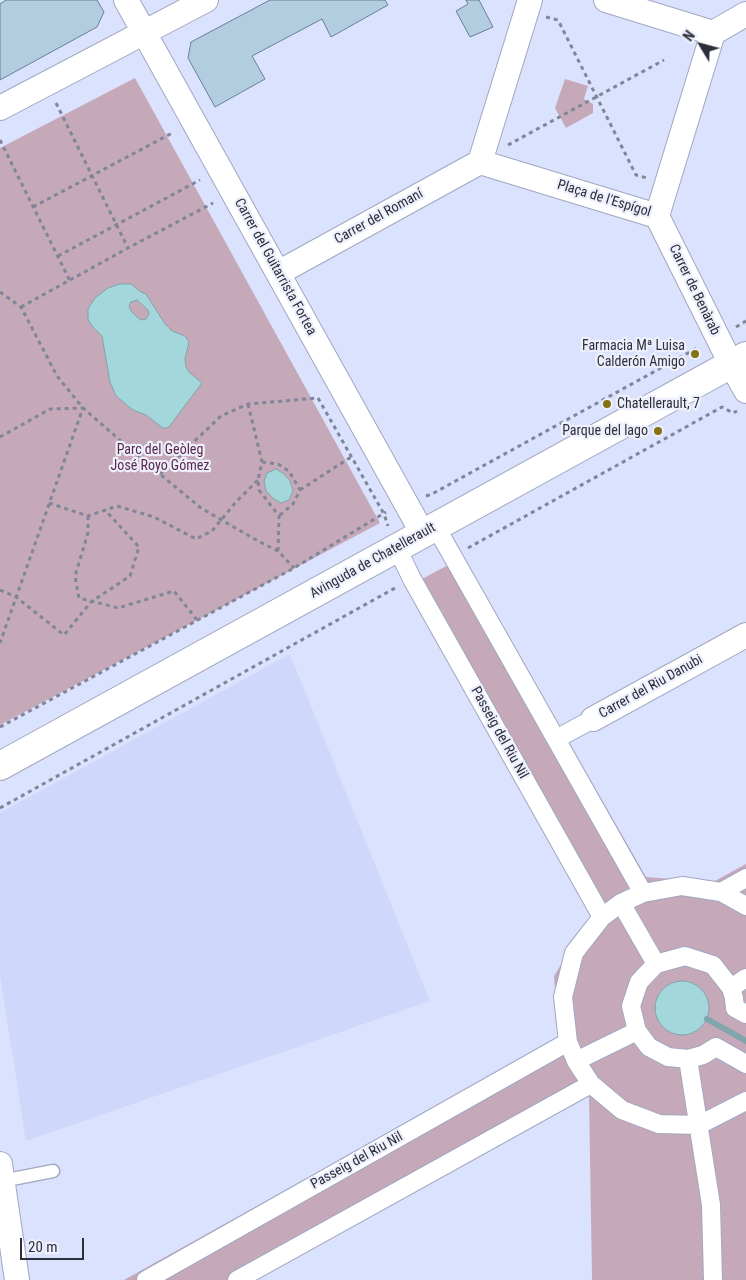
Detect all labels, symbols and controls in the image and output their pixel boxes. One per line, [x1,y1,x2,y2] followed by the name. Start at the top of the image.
[676,20,726,70] north arrow
[680,28,698,44] text: N
[555,177,653,221] street label: Plaça de l'Espígol
[332,186,426,248] street label: Carrer del Romaní
[230,196,320,338] street label: Carrer del Guitarrista Fortea
[665,242,723,338] street label: Carrer de Benàrab
[582,338,685,371] place label: Farmacia Mª Luisa Calderón Amigo
[689,348,701,360] marker: Farmacia Mª Luisa Calderón Amigo
[617,396,700,412] place label: Chatellerault, 7
[601,398,613,410] marker: Chatellerault, 7
[562,423,648,439] place label: Parque del lago
[652,425,664,437] marker: Parque del lago
[111,442,209,474] park label: Parc del Geòleg José Royo Gómez
[307,520,439,602] street label: Avinguda de Chatellerault
[596,652,706,722] street label: Carrer del Riu Danubi
[467,684,531,782] street label: Passeig del Riu Nil
[308,1129,406,1193] street label: Passeig del Riu Nil
[22,1228,86,1260] scale bar
[28,1238,58,1256] text: 20 m

